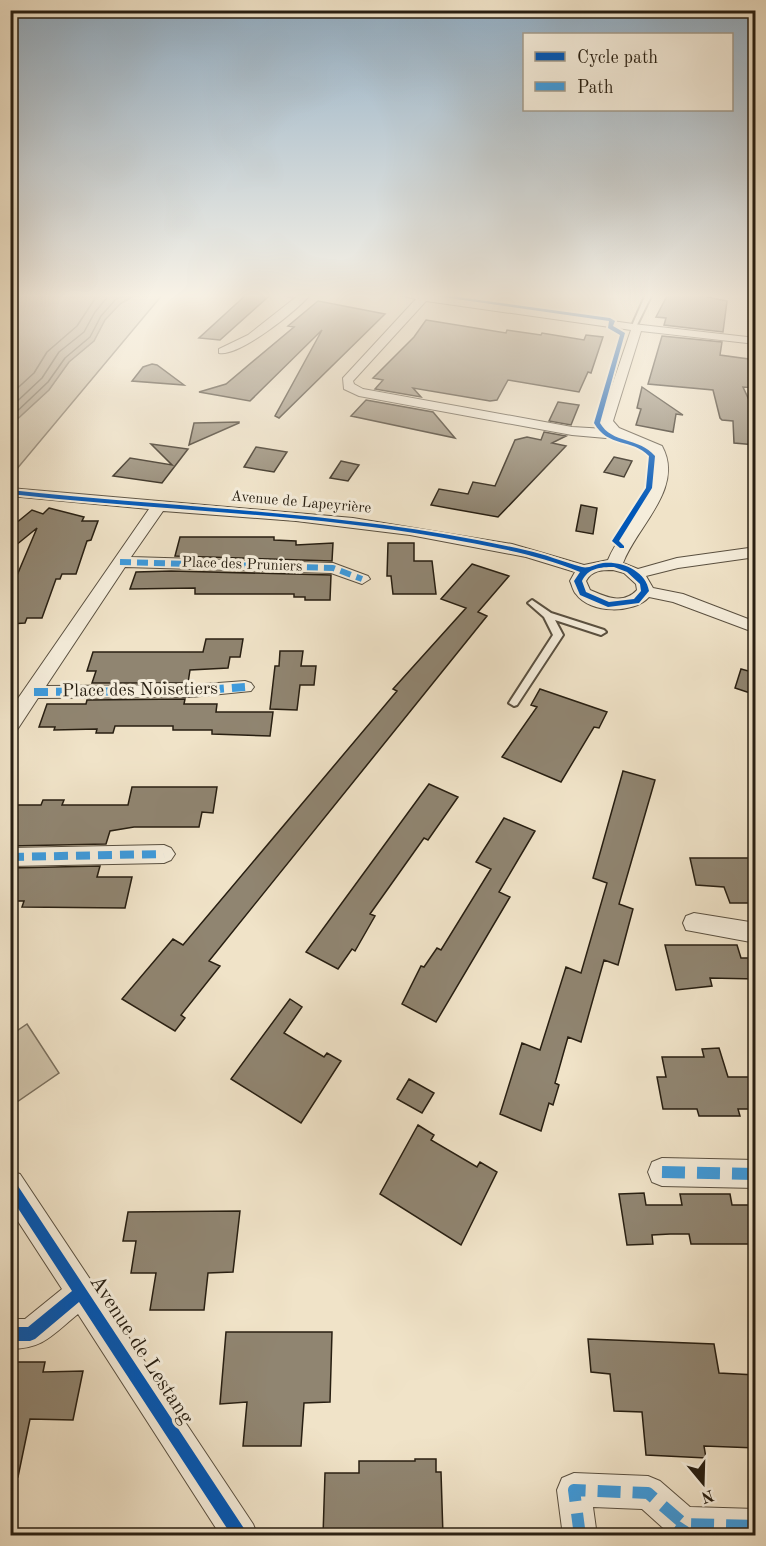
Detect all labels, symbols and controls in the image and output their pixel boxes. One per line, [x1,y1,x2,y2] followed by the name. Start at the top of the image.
[523,33,733,111] legend
[577,49,658,67] text: Cycle path
[577,79,614,97] text: Path
[230,489,372,517] street label: Avenue de Lapeyrière
[181,555,303,575] street label: Place des Pruniers
[62,680,218,700] street label: Place des Noisetiers
[85,1272,197,1429] street label: Avenue de Lestang
[673,1453,733,1513] north arrow
[698,1486,716,1505] text: N

